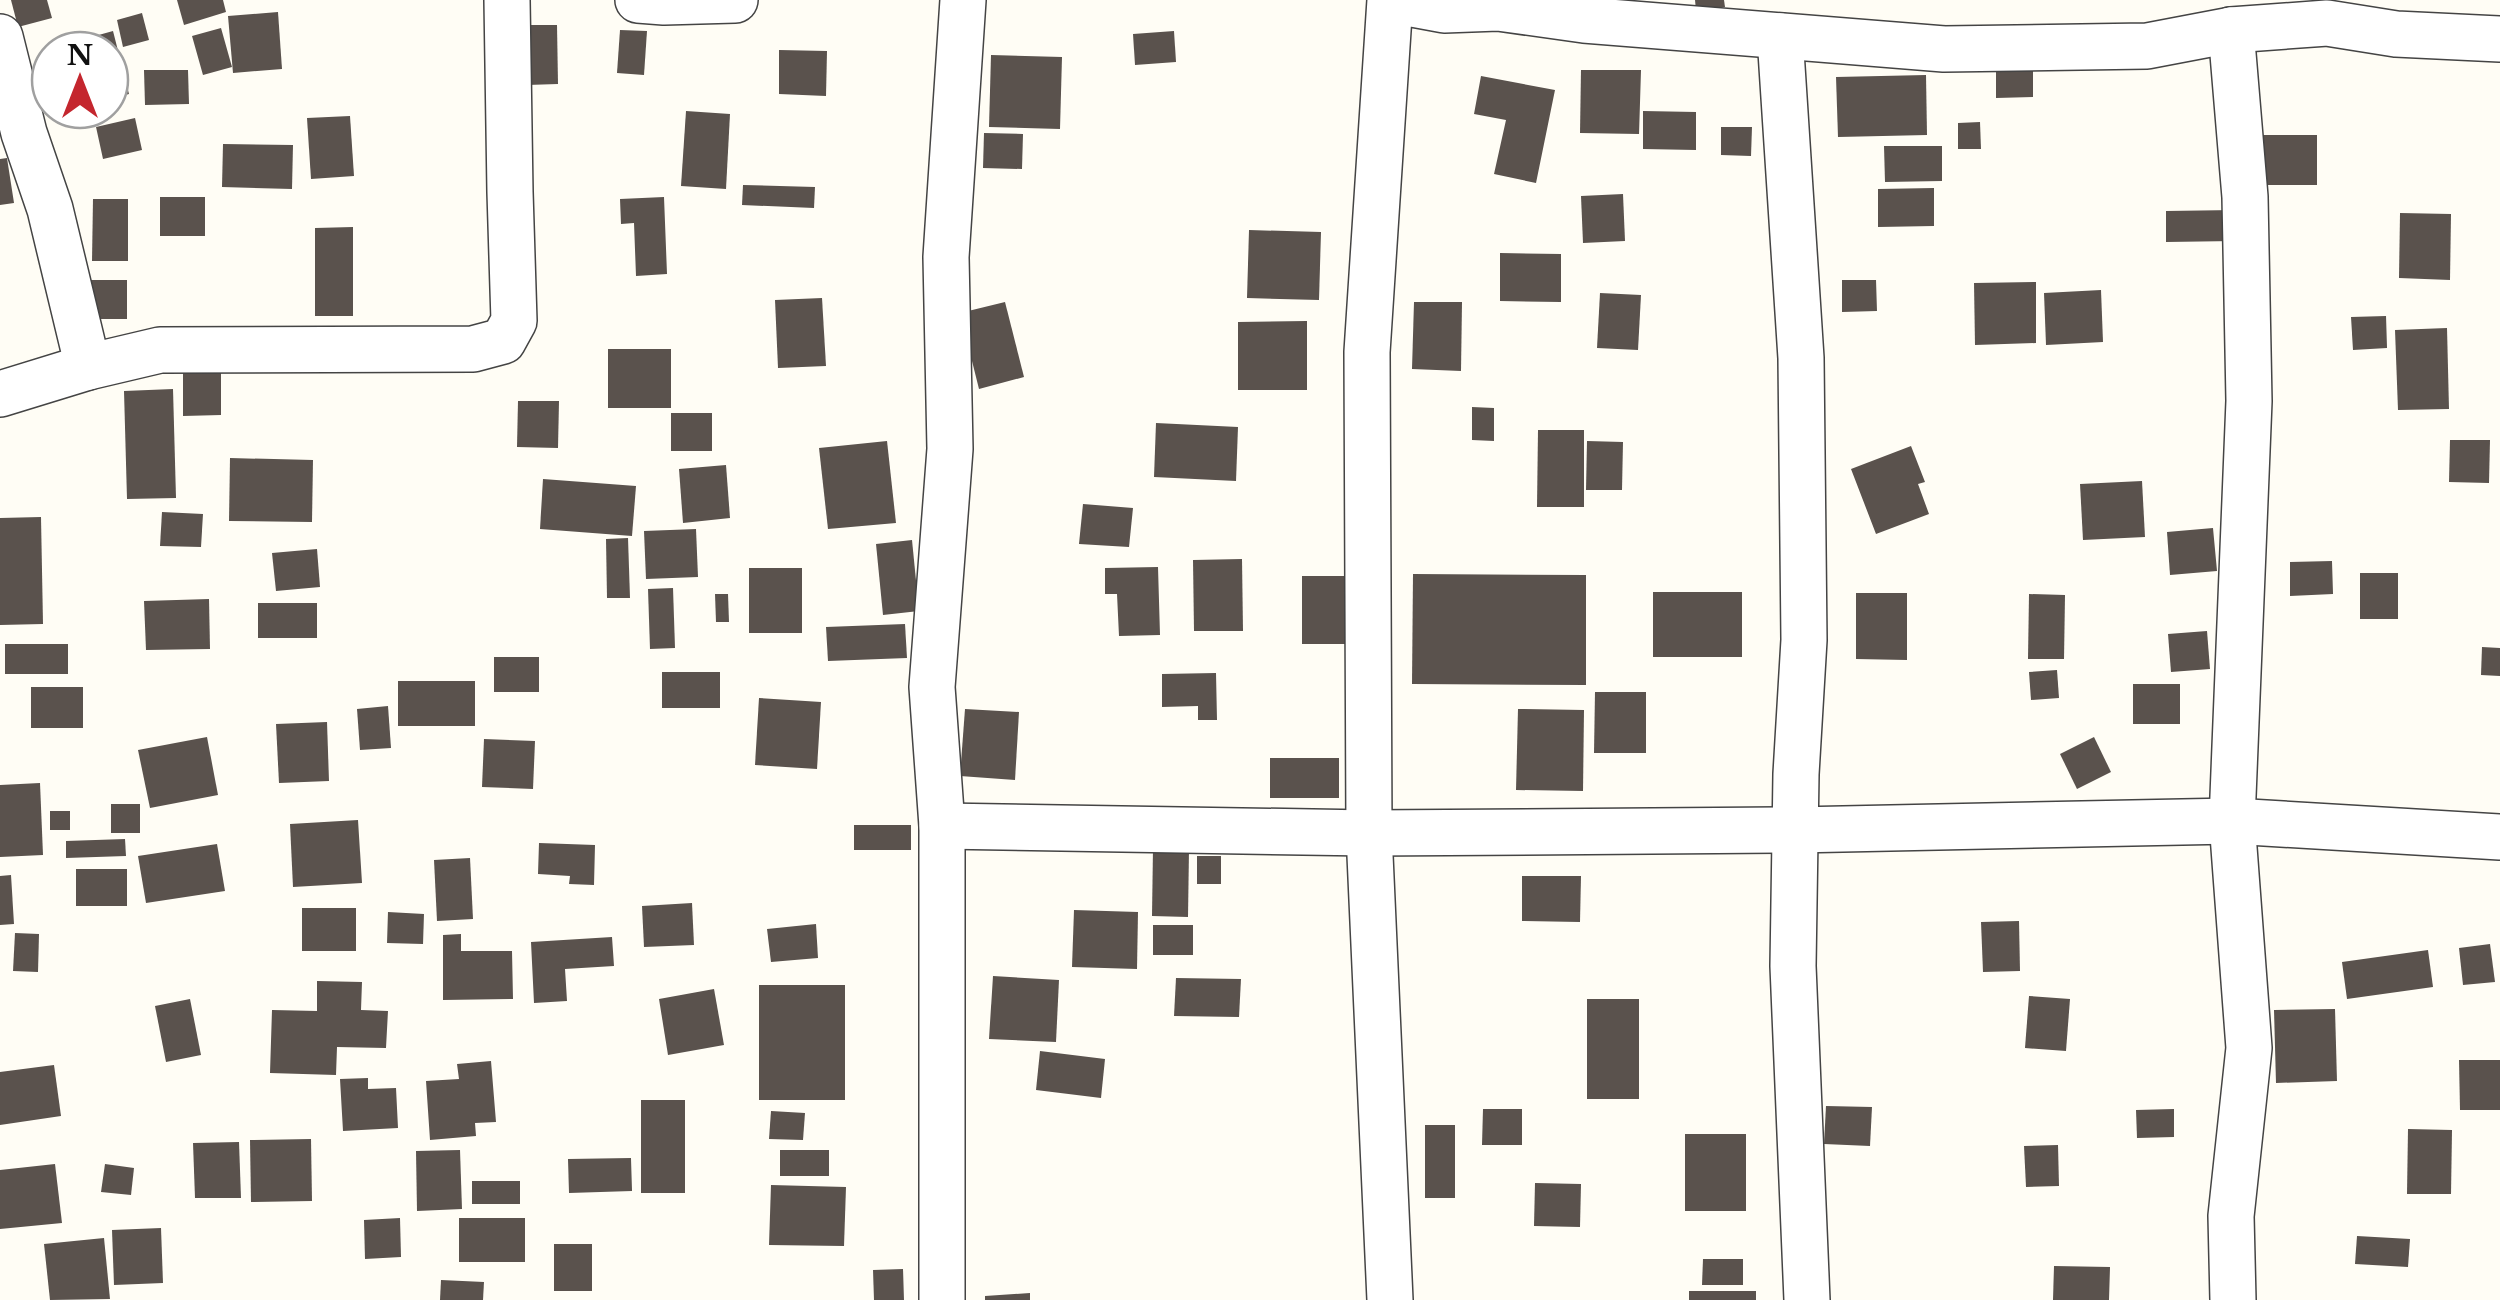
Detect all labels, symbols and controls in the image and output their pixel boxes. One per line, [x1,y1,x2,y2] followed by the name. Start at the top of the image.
[30,30,130,130] north arrow
[67,38,93,73] text: N

